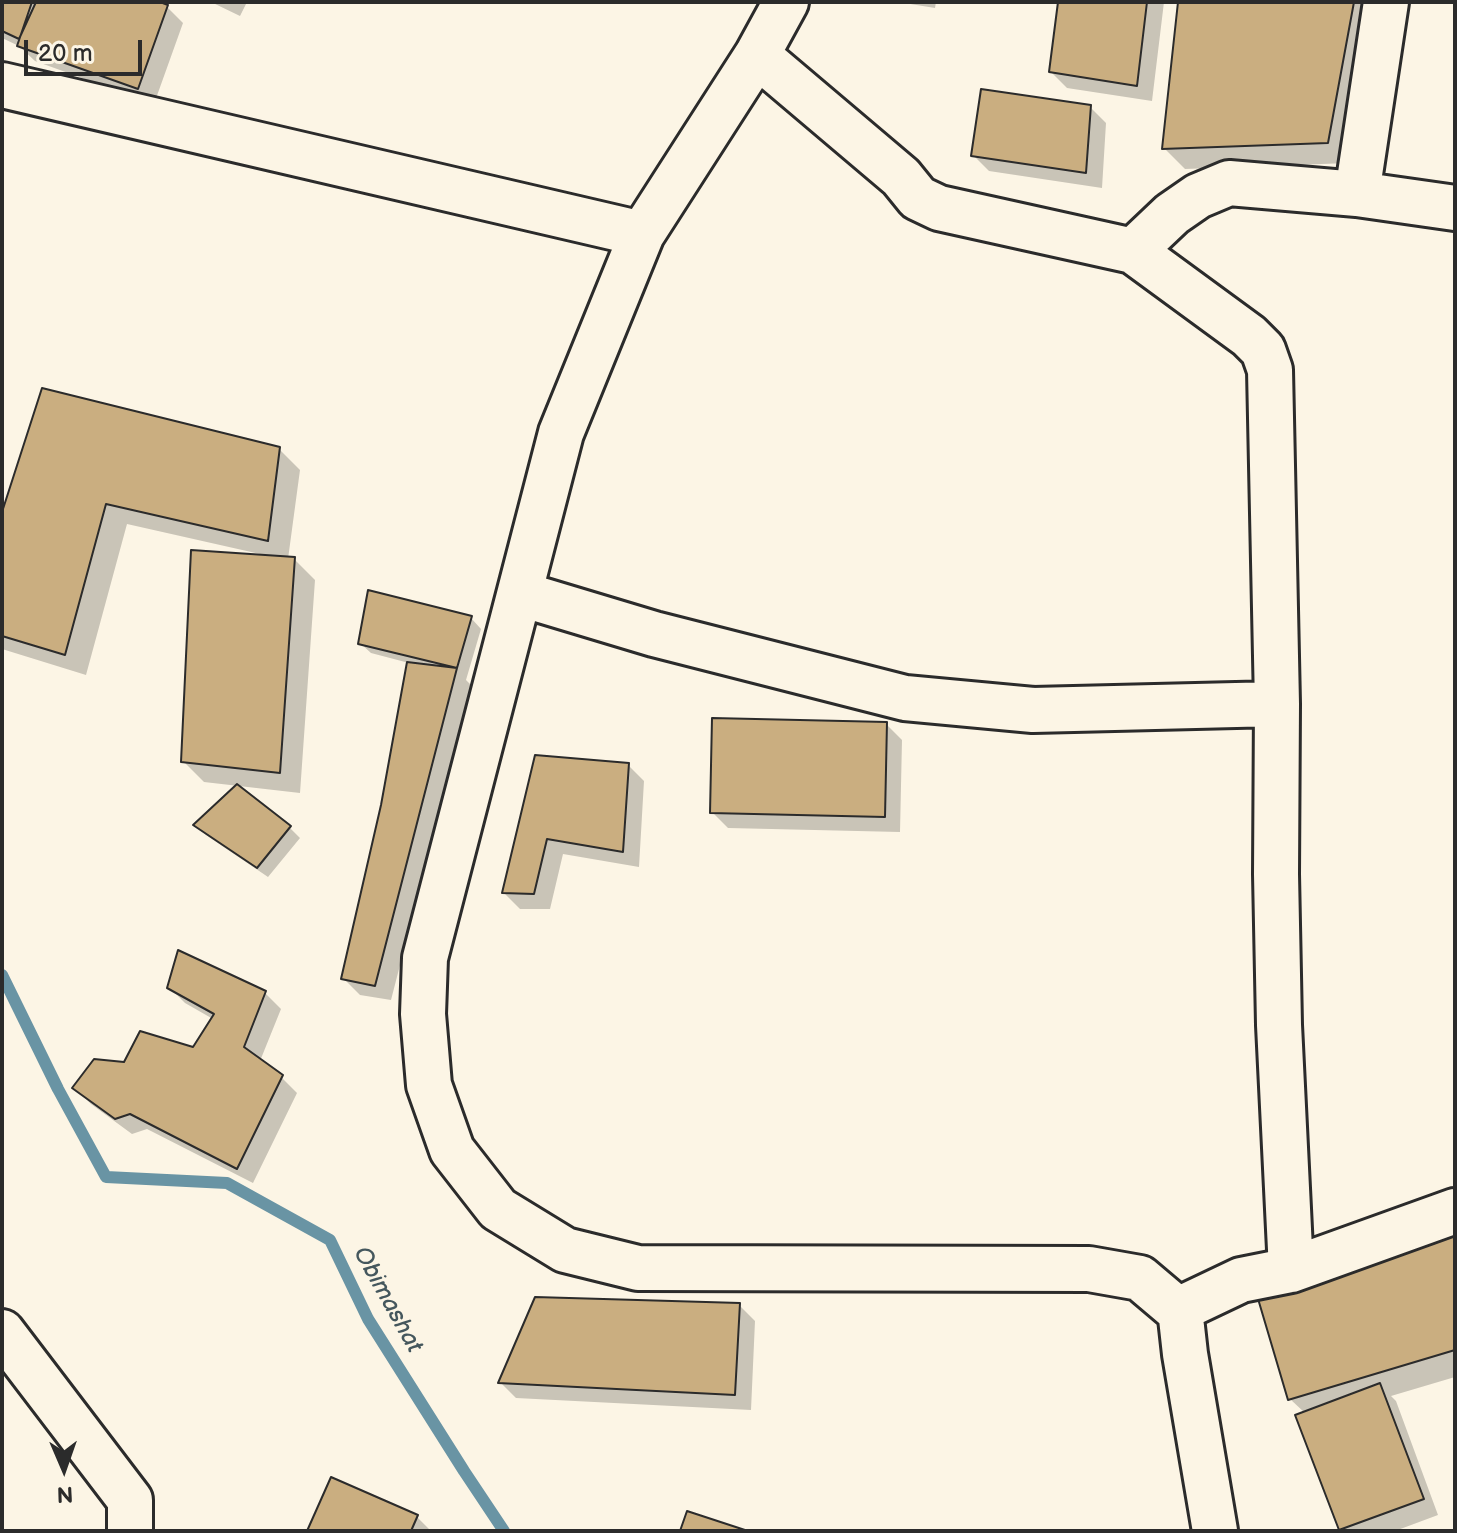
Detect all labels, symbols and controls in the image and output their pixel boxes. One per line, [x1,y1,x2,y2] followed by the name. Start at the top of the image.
[28,24,146,74] scale bar
[38,39,93,68] text: 20 m
[346,1242,428,1358] water label: Obimashat
[24,1429,104,1509] north arrow
[56,1480,74,1507] text: N

